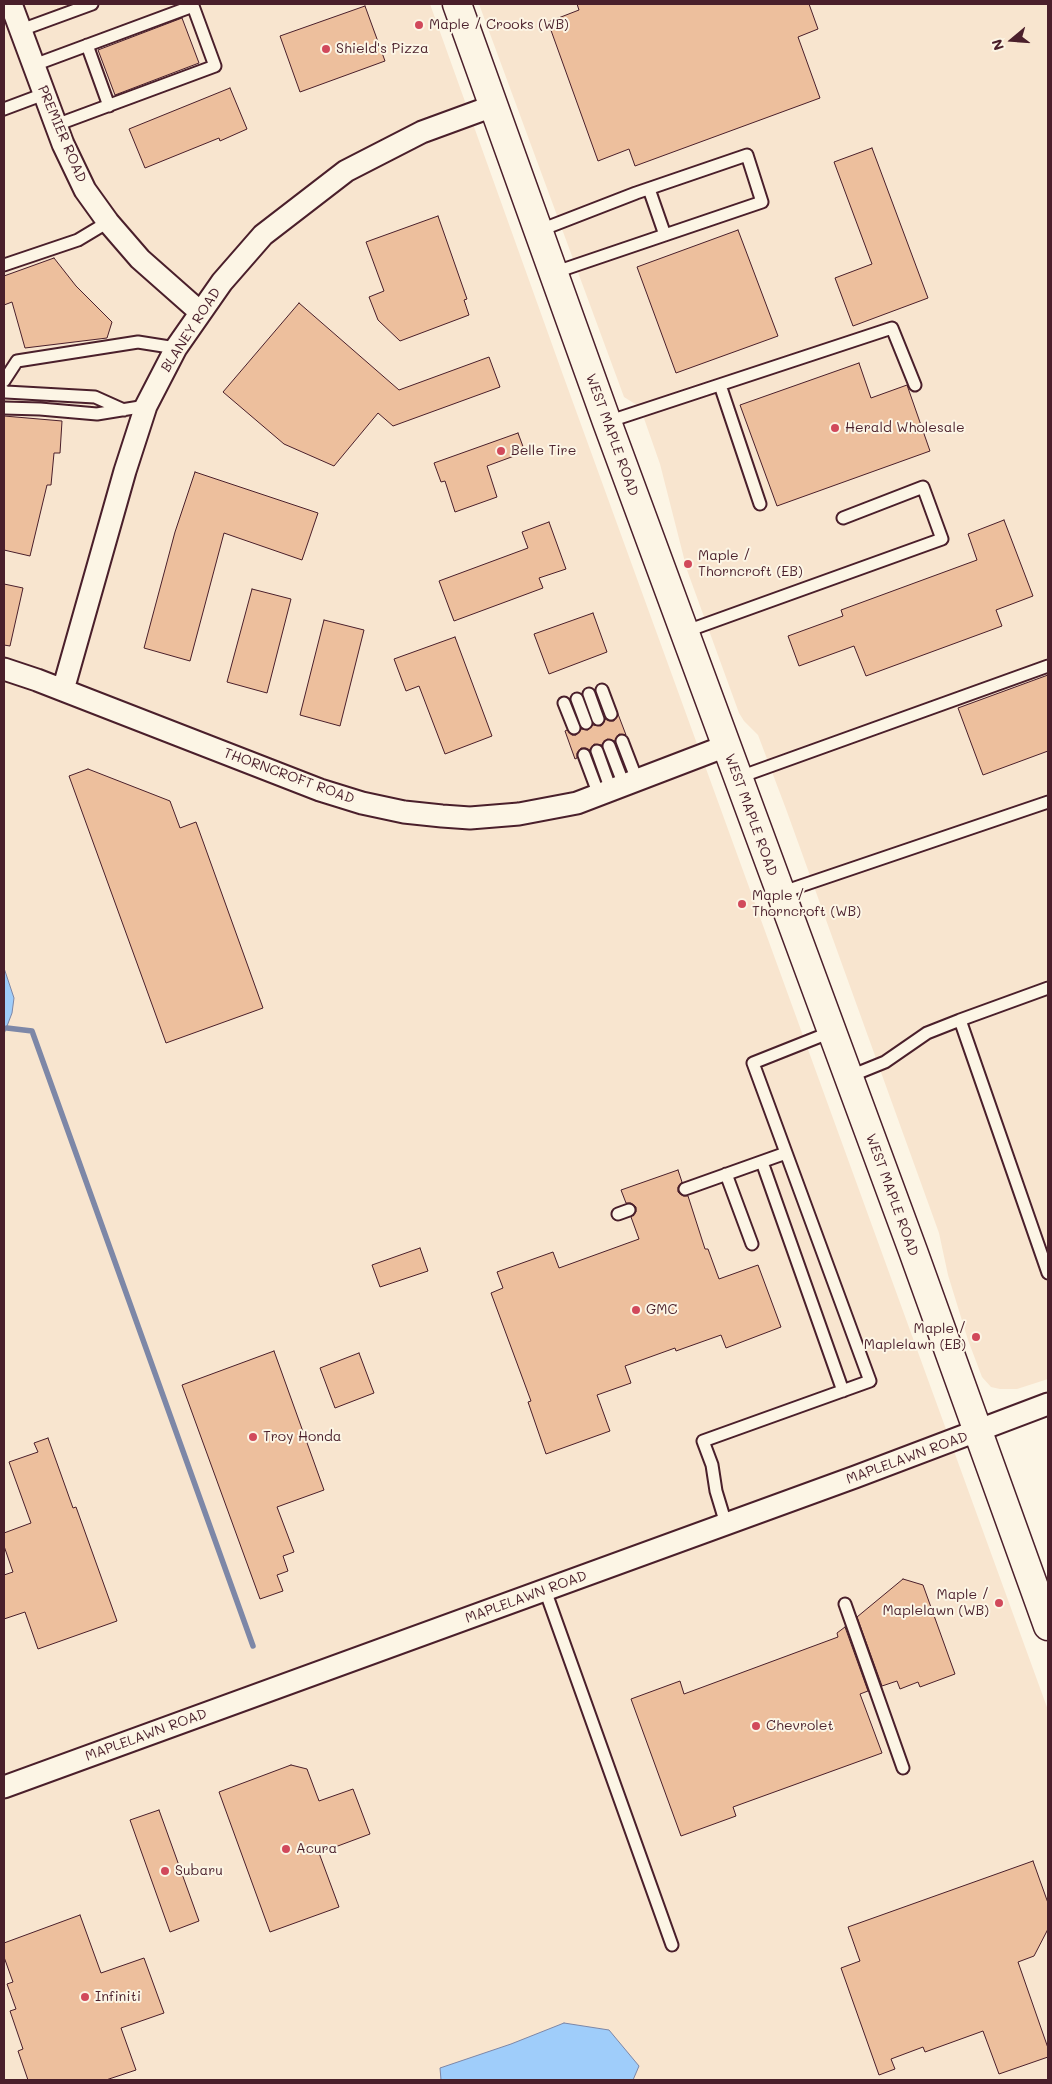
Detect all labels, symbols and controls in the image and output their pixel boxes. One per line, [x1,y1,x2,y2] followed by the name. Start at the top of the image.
[987,15,1037,65] north arrow
[429,17,569,33] place label: Maple / Crooks (WB)
[413,19,425,31] marker: Maple / Crooks (WB)
[987,37,1008,53] text: N
[336,41,429,57] place label: Shield's Pizza
[320,43,332,55] marker: Shield's Pizza
[34,83,90,185] street label: PREMIER ROAD
[158,285,224,375] street label: BLANEY ROAD
[582,371,642,499] street label: WEST MAPLE ROAD
[845,420,965,436] place label: Herald Wholesale
[829,422,841,434] marker: Herald Wholesale
[511,443,576,459] place label: Belle Tire
[495,445,507,457] marker: Belle Tire
[698,548,803,580] place label: Maple / Thorncroft (EB)
[682,558,694,570] marker: Maple / Thorncroft (EB)
[221,745,357,807] street label: THORNCROFT ROAD
[721,751,781,879] street label: WEST MAPLE ROAD
[752,888,861,920] place label: Maple / Thorncroft (WB)
[736,898,748,910] marker: Maple / Thorncroft (WB)
[862,1131,922,1259] street label: WEST MAPLE ROAD
[646,1302,678,1318] place label: GMC
[630,1304,642,1316] marker: GMC
[864,1321,966,1354] place label: Maple / Maplelawn (EB)
[970,1331,982,1343] marker: Maple / Maplelawn (EB)
[844,1428,970,1488] street label: MAPLELAWN ROAD
[263,1429,342,1445] place label: Troy Honda
[247,1431,259,1443] marker: Troy Honda
[463,1567,589,1627] street label: MAPLELAWN ROAD
[882,1587,989,1620] place label: Maple / Maplelawn (WB)
[993,1597,1005,1609] marker: Maple / Maplelawn (WB)
[83,1705,209,1765] street label: MAPLELAWN ROAD
[766,1718,834,1734] place label: Chevrolet
[750,1720,762,1732] marker: Chevrolet
[296,1841,337,1857] place label: Acura
[280,1843,292,1855] marker: Acura
[175,1863,223,1879] place label: Subaru
[159,1865,171,1877] marker: Subaru
[95,1989,141,2005] place label: Infiniti
[79,1991,91,2003] marker: Infiniti

